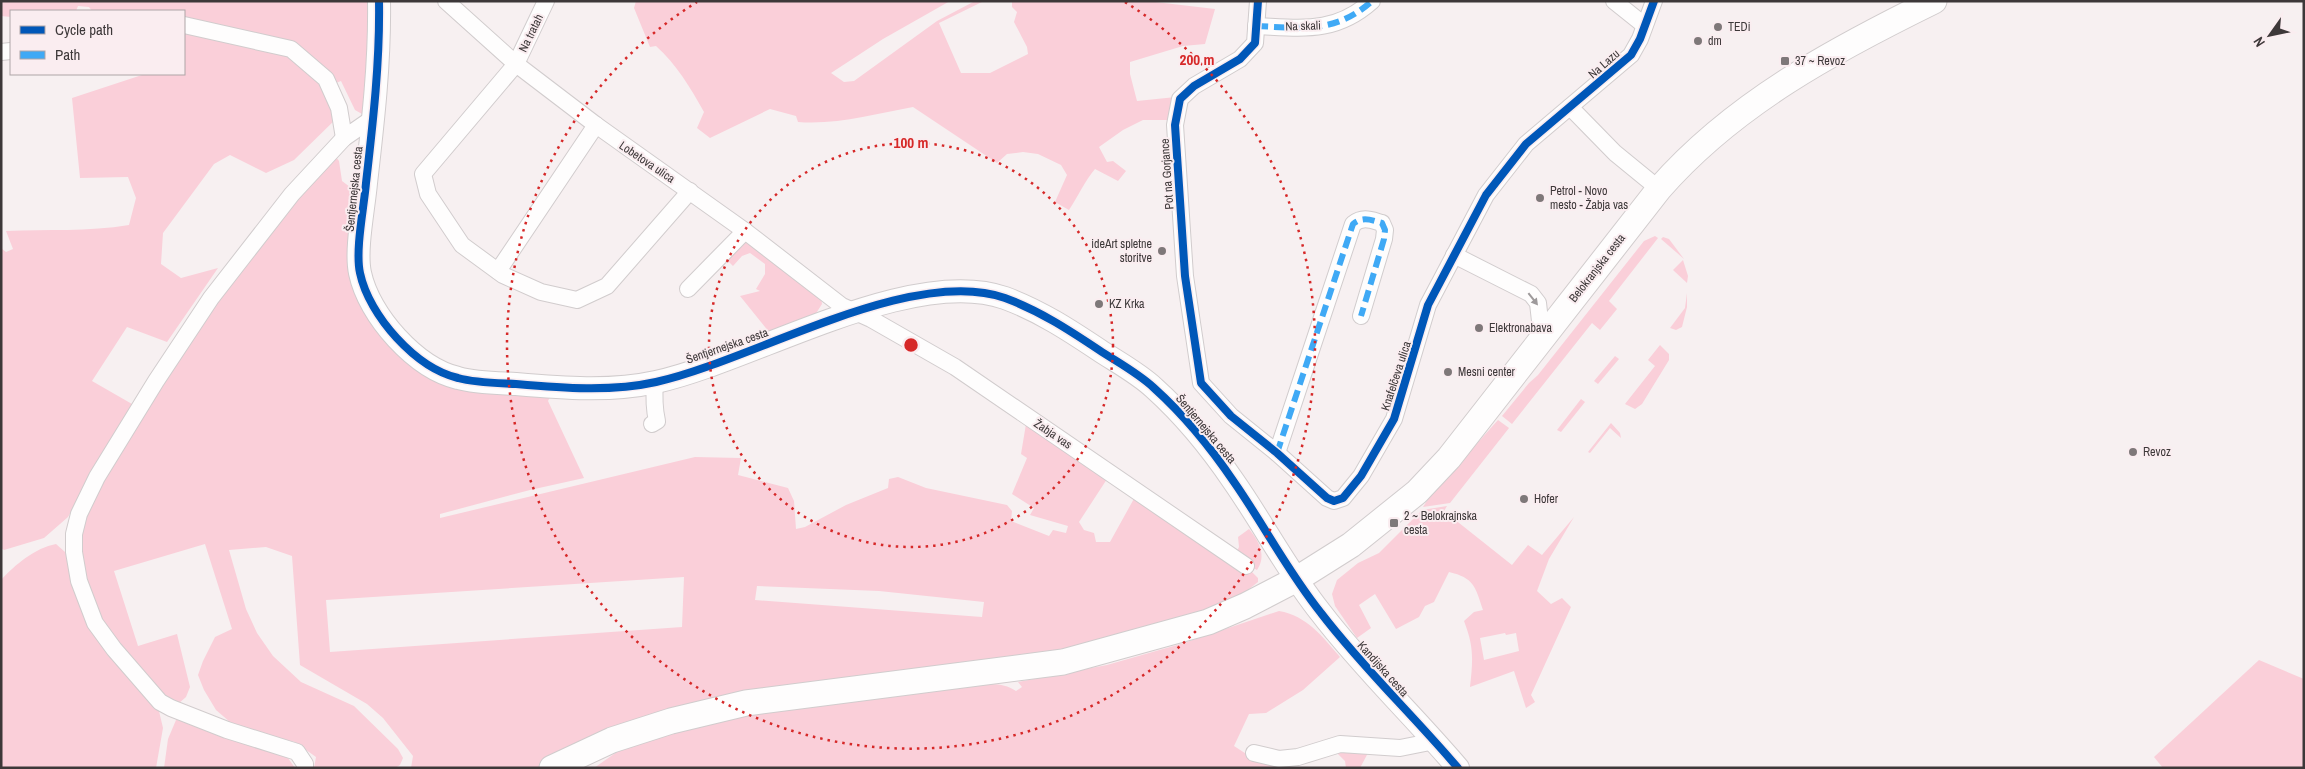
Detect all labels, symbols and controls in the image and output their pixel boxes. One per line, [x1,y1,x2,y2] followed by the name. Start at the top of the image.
[10,10,185,75] legend
[2245,10,2295,60] north arrow
[515,11,547,55] street label: Na tratah
[1285,17,1321,35] street label: Na skali
[55,19,113,40] text: Cycle path
[1728,19,1750,35] place label: TEDi
[1712,21,1724,33] marker: TEDi
[1708,33,1722,49] place label: dm
[2249,34,2269,50] text: N
[1692,35,1704,47] marker: dm
[55,44,80,65] text: Path
[1585,46,1623,82] street label: Na Lazu
[1180,49,1214,70] text: 200 m
[1795,53,1845,69] place label: 37 ~ Revoz
[1779,55,1791,67] marker: 37 ~ Revoz
[894,132,928,153] text: 100 m
[616,137,678,187] street label: Lobetova ulica
[1157,138,1177,210] street label: Pot na Gorjance
[342,145,366,233] street label: Šentjernejska cesta
[1550,183,1628,213] place label: Petrol - Novo mesto - Žabja vas
[1534,192,1546,204] marker: Petrol - Novo mesto - Žabja vas
[1565,230,1629,305] street label: Belokranjska cesta
[1091,236,1152,266] place label: ideArt spletne storitve
[1156,245,1168,257] marker: ideArt spletne storitve
[1528,293,1539,306] one-way arrow
[1109,296,1145,312] place label: KZ Krka
[1093,298,1105,310] marker: KZ Krka
[1489,320,1552,336] place label: Elektronabava
[1473,322,1485,334] marker: Elektronabava
[684,324,771,368] street label: Šentjernejska cesta
[902,336,920,354] centre of rings
[1377,339,1415,413] street label: Knafelčeva ulica
[1458,364,1516,380] place label: Mesni center
[1442,366,1454,378] marker: Mesni center
[1172,391,1240,467] street label: Šentjernejska cesta
[1031,415,1075,453] street label: Žabja vas
[2143,444,2171,460] place label: Revoz
[2127,446,2139,458] marker: Revoz
[1534,491,1559,507] place label: Hofer
[1518,493,1530,505] marker: Hofer
[1404,508,1478,538] place label: 2 ~ Belokrajnska cesta
[1388,517,1400,529] marker: 2 ~ Belokrajnska cesta
[1354,638,1413,701] street label: Kandijska cesta

